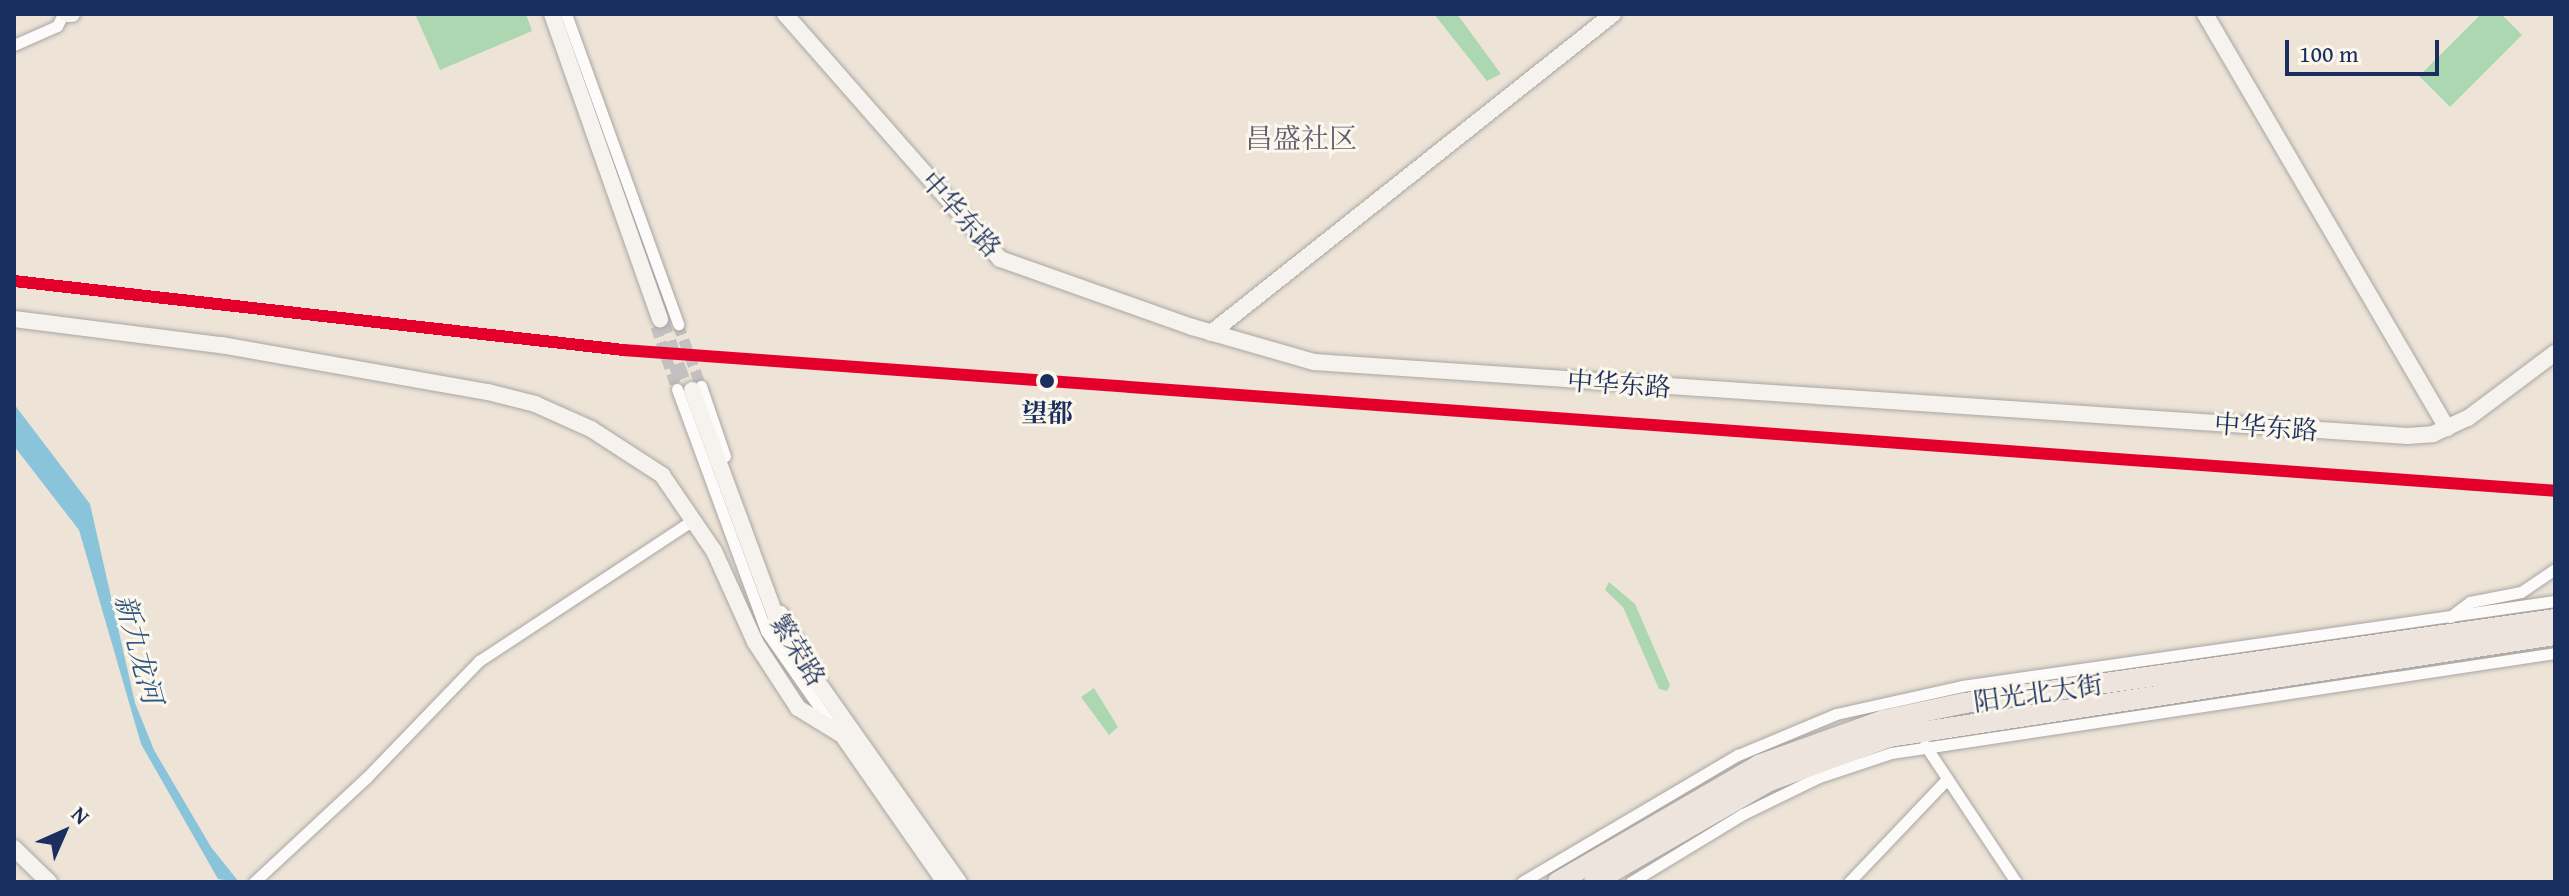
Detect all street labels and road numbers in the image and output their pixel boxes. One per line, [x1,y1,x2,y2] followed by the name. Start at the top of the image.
[915,165,1007,263] street label: 中华东路
[1566,365,1672,403] street label: 中华东路
[2213,408,2319,446] street label: 中华东路
[764,609,832,691] street label: 繁荣路
[1971,669,2105,717] street label: 阳光北大街

